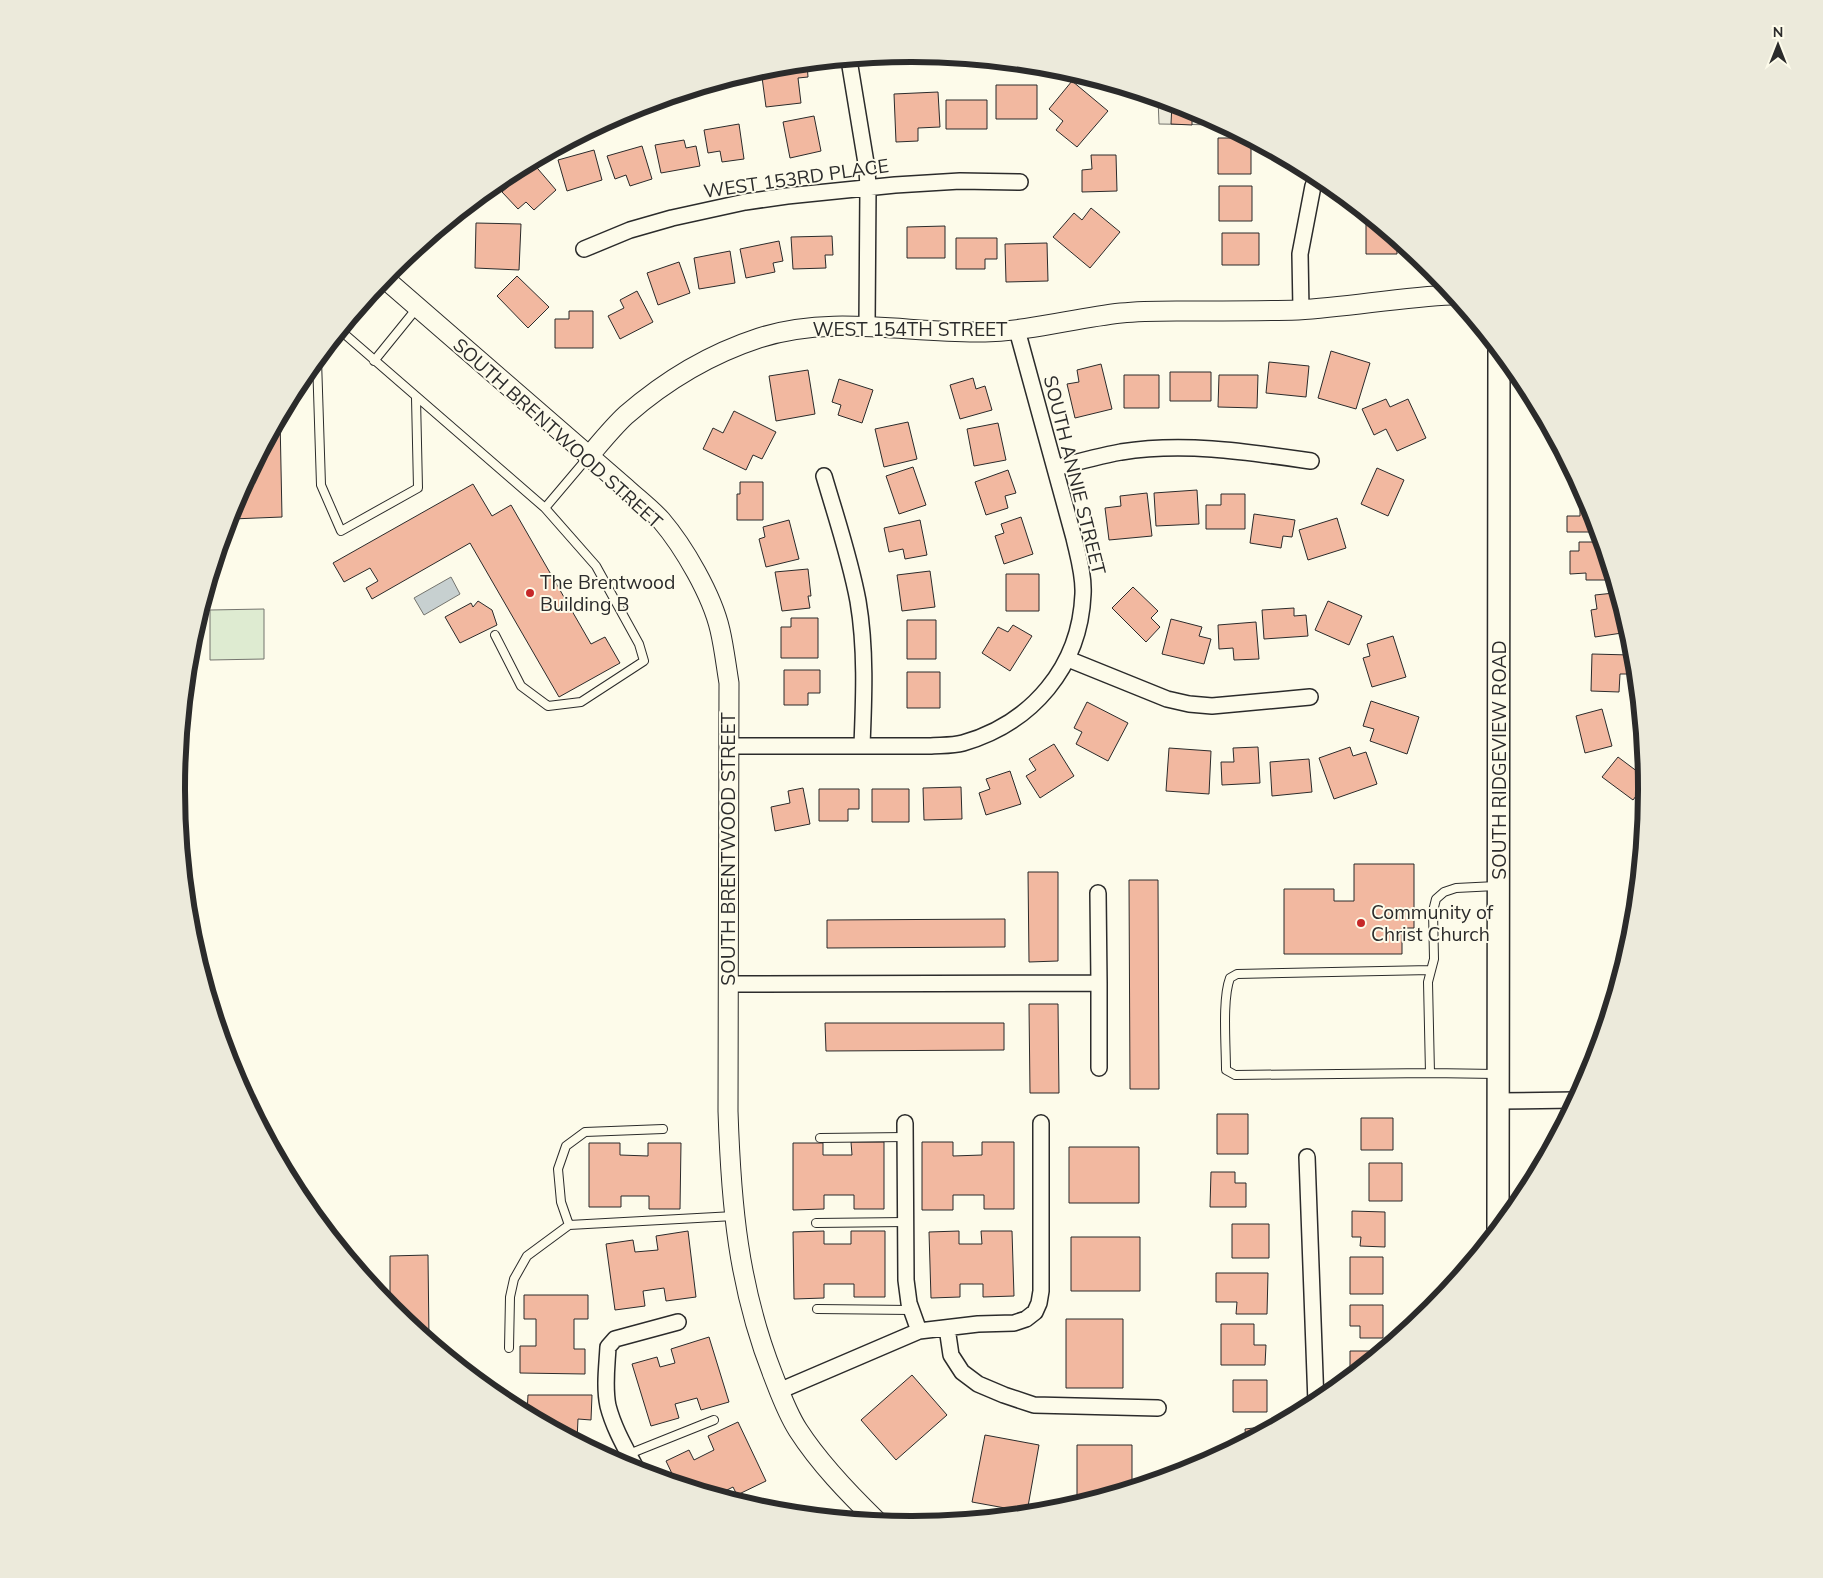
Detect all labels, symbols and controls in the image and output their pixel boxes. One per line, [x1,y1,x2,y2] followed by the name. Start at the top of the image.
[1753,20,1803,70] north arrow
[1773,23,1783,41] text: N
[702,153,890,203] street label: WEST 153RD PLACE
[812,317,1008,341] street label: WEST 154TH STREET
[448,333,668,534] street label: SOUTH BRENTWOOD STREET
[1039,373,1112,578] street label: SOUTH ANNIE STREET
[540,570,675,616] place label: The Brentwood Building B
[524,587,536,599] marker: The Brentwood Building B
[1487,640,1511,880] street label: SOUTH RIDGEVIEW ROAD
[716,712,740,986] street label: SOUTH BRENTWOOD STREET
[1371,900,1494,946] place label: Community of Christ Church
[1355,917,1367,929] marker: Community of Christ Church

